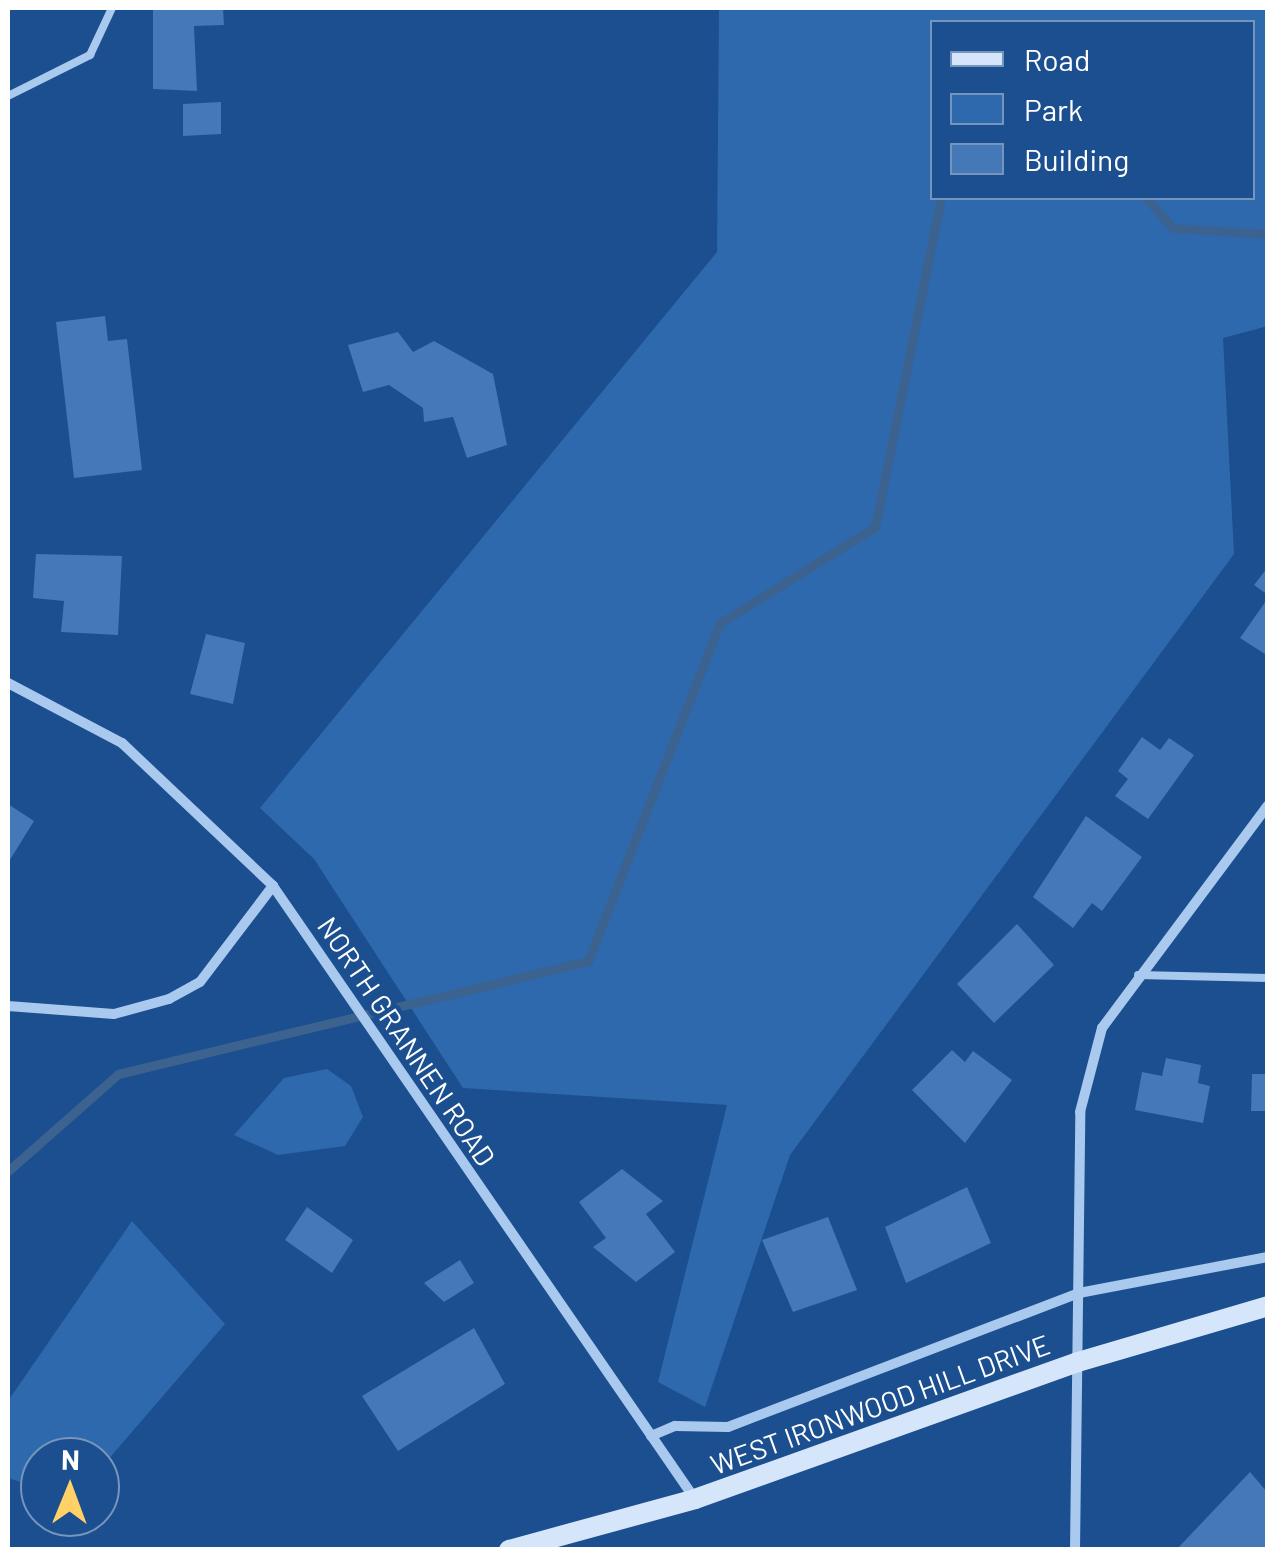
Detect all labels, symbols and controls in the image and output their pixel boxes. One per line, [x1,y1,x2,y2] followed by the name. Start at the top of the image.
[930,20,1255,200] legend
[1024,41,1090,77] text: Road
[1024,91,1083,127] text: Park
[1024,141,1129,177] text: Building
[311,910,503,1172] street label: NORTH GRANNEN ROAD
[706,1327,1054,1481] street label: WEST IRONWOOD HILL DRIVE
[20,1437,120,1537] north arrow
[61,1442,80,1476] text: N

